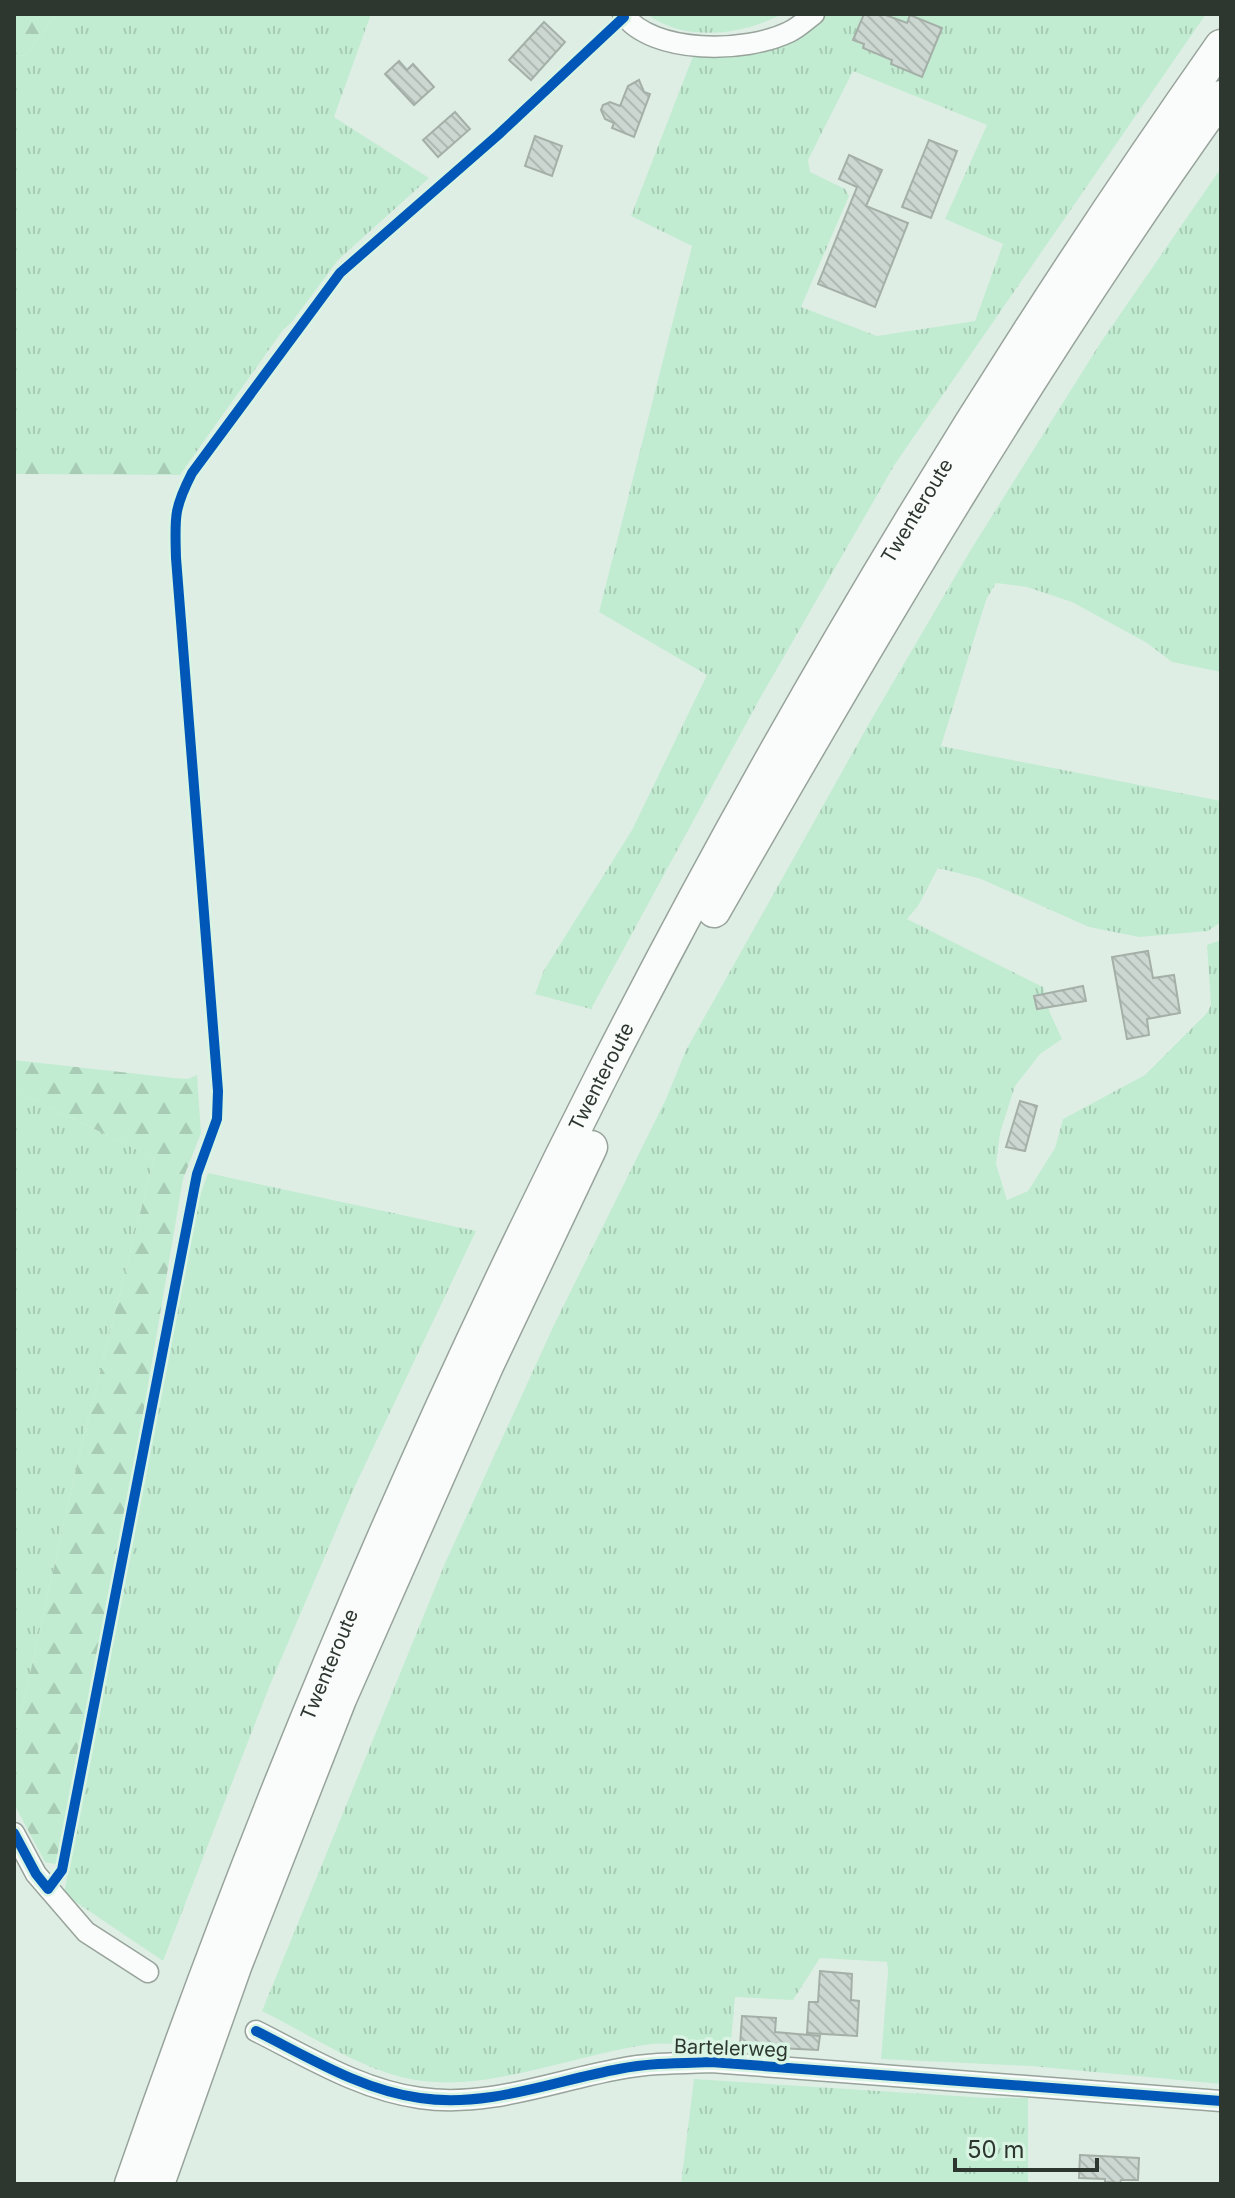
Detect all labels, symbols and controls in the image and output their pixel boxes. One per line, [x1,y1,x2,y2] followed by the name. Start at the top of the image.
[876,454,958,568] street label: Twenteroute
[564,1019,639,1135] street label: Twenteroute
[295,1605,363,1724] street label: Twenteroute
[673,2034,789,2062] street label: Bartelerweg
[955,2122,1097,2172] scale bar
[967,2135,1025,2164] text: 50 m

